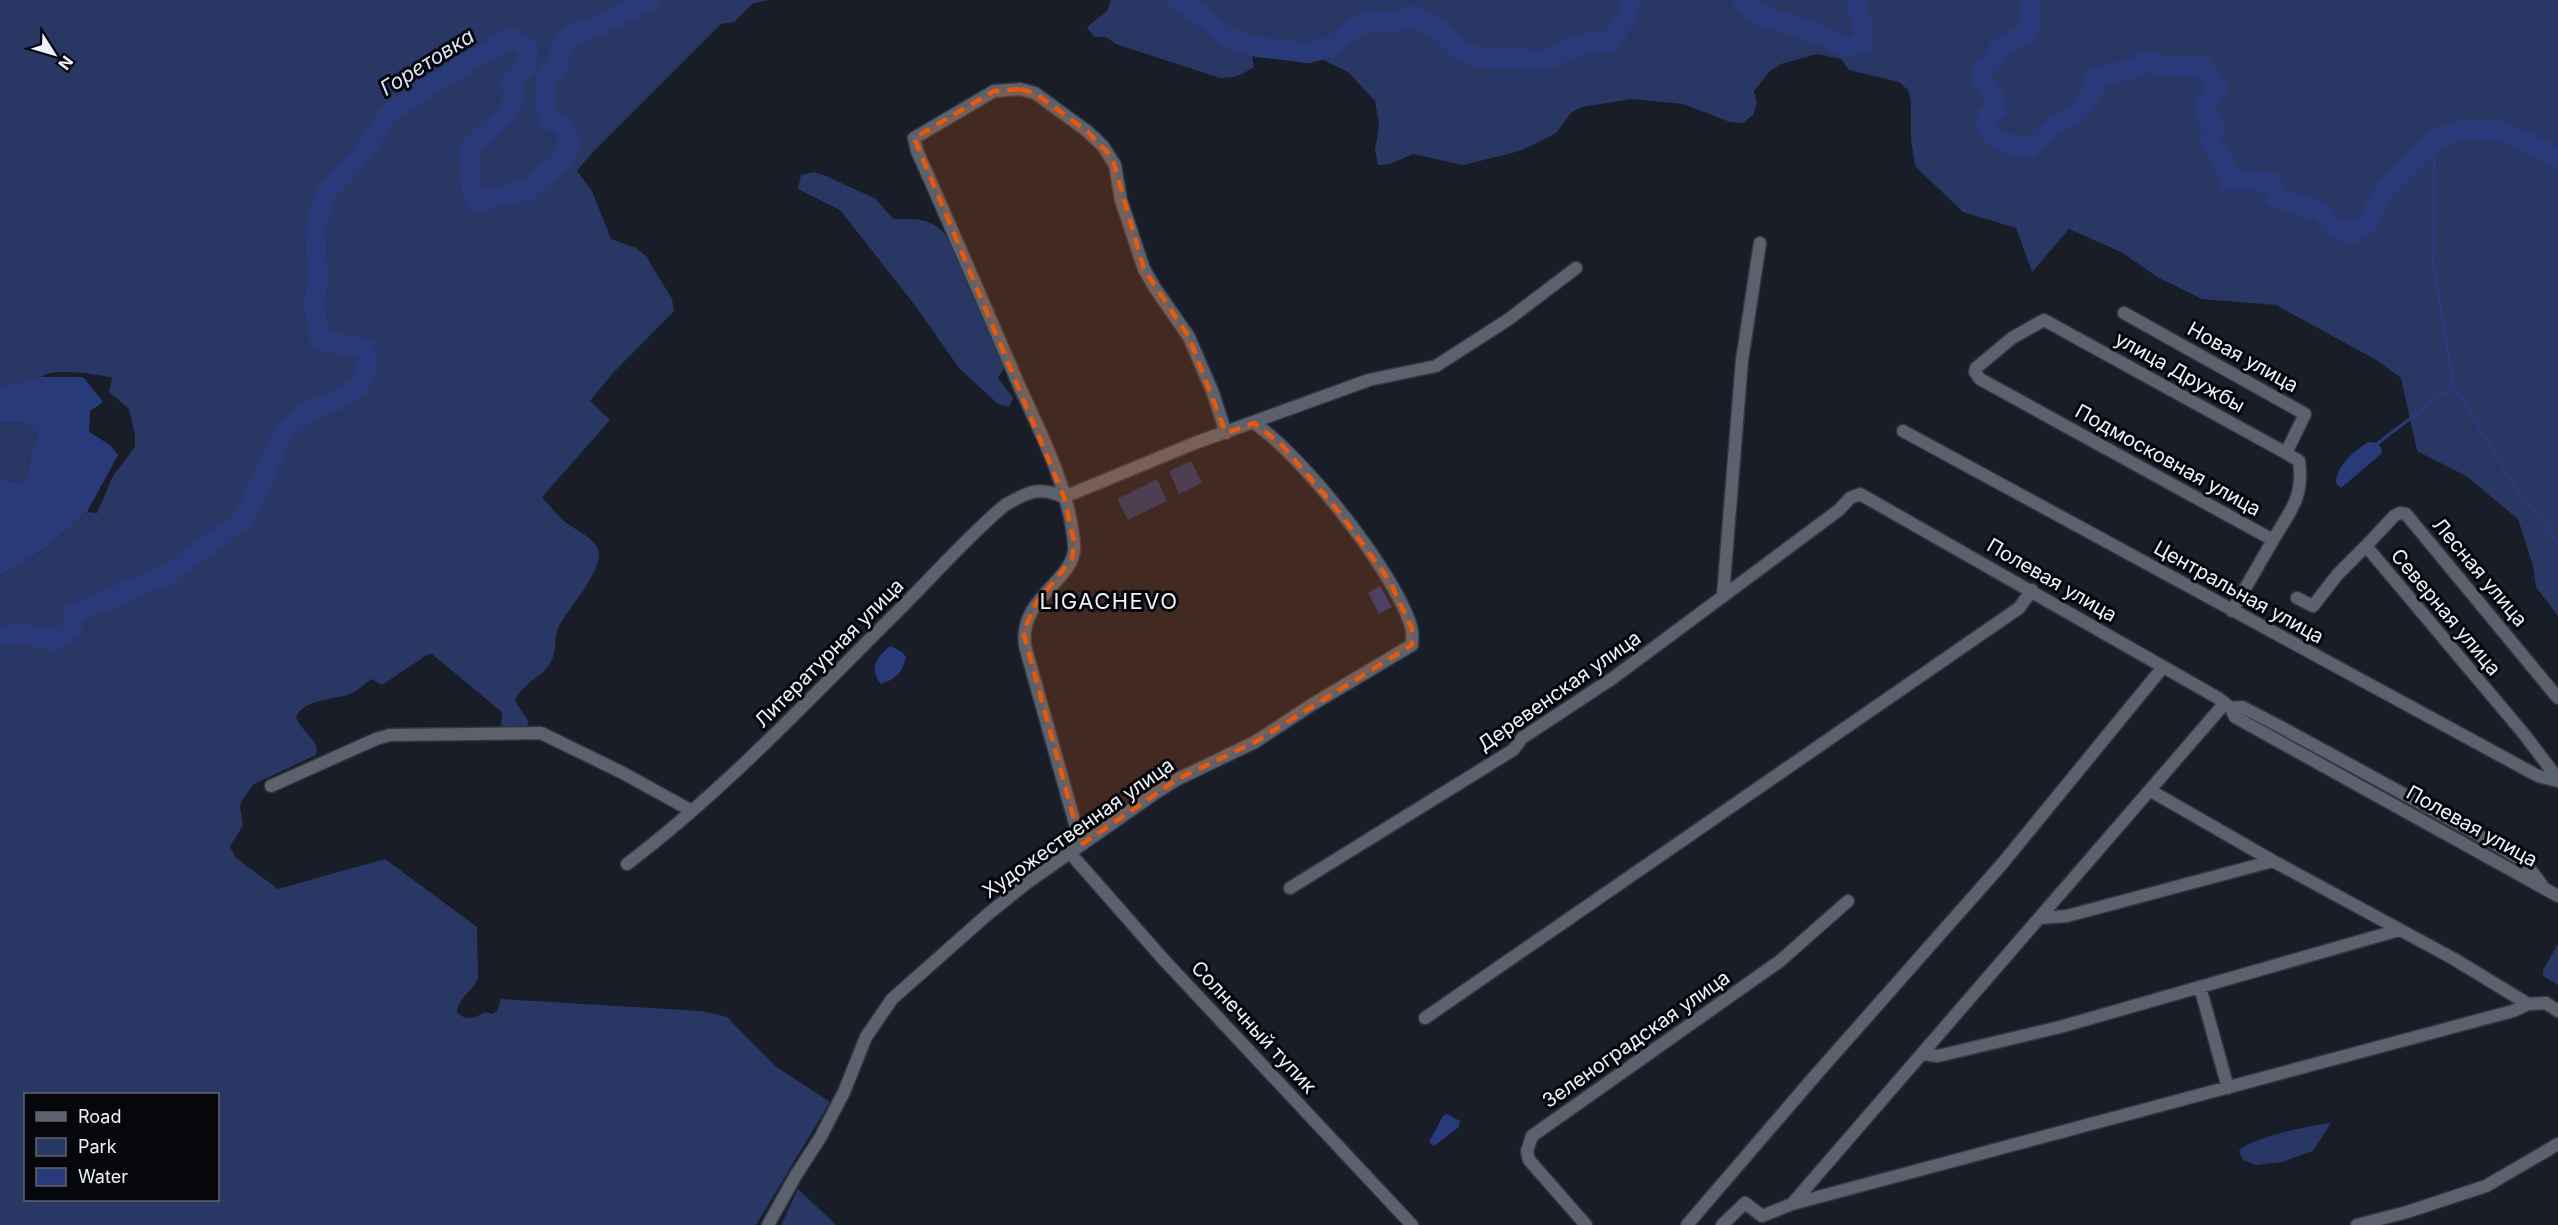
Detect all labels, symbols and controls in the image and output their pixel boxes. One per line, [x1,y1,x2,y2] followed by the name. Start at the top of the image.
[375,23,479,101] water label: Горетовка
[24,24,84,84] north arrow
[54,52,78,74] text: N
[2183,317,2303,397] street label: Новая улица
[2111,326,2249,418] street label: улица Дружбы
[2071,399,2265,521] street label: Подмосковная улица
[2428,513,2532,631] street label: Лесная улица
[1983,533,2121,627] street label: Полевая улица
[2150,535,2328,649] street label: Центральная улица
[2386,544,2506,680] street label: Северная улица
[750,574,908,732] street label: Литературная улица
[1039,588,1179,614] district label: LIGACHEVO
[1473,626,1645,756] street label: Деревенская улица
[978,753,1178,903] street label: Художественная улица
[2402,780,2542,872] street label: Полевая улица
[1186,956,1322,1098] street label: Солнечный тупик
[1538,965,1734,1113] street label: Зеленоградская улица
[24,1093,219,1201] legend
[78,1106,121,1127] text: Road
[78,1136,117,1157] text: Park
[78,1166,128,1187] text: Water

